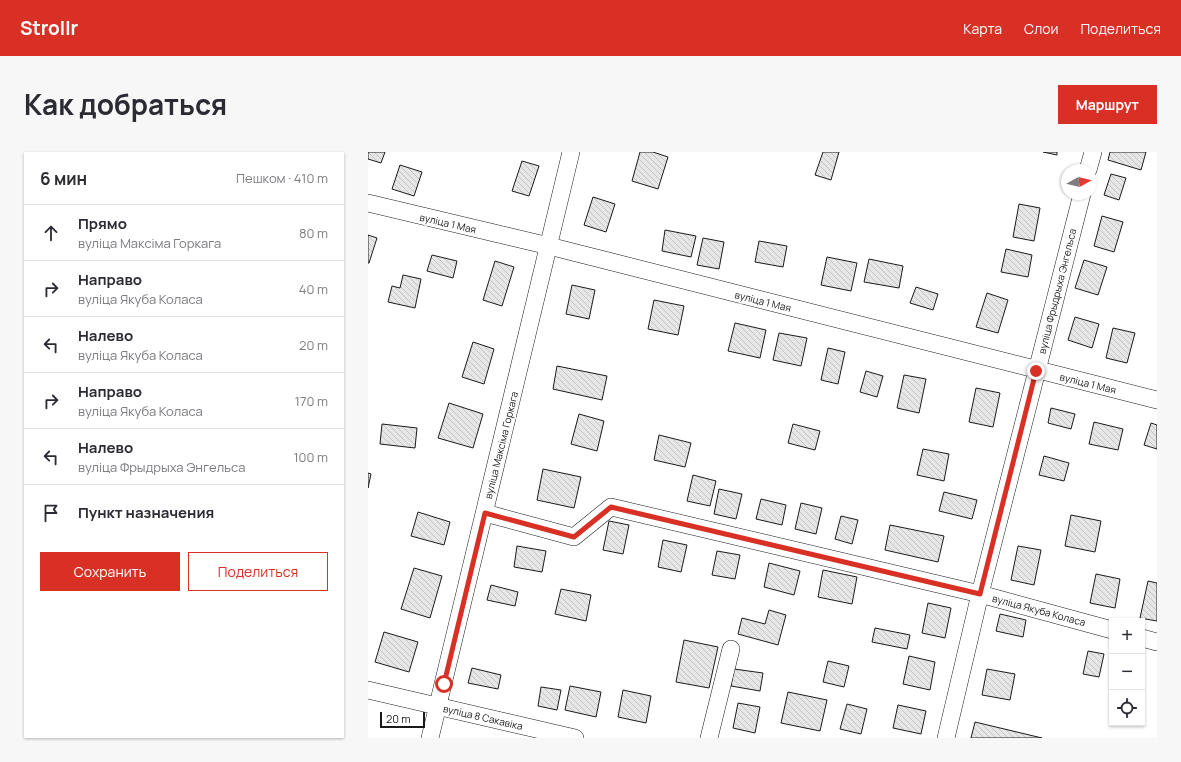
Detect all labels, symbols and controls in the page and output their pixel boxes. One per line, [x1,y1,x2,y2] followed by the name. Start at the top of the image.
[20,15,78,41] text: Strollr
[963,19,1002,38] text: Карта
[1024,19,1058,38] text: Слои
[1080,19,1161,38] text: Поделиться
[24,85,227,123] text: Как добраться
[1058,85,1157,124] button: Маршрут
[1061,164,1097,200] north arrow
[40,167,87,190] text: 6 мин
[236,169,328,187] text: Пешком · 410 m
[418,210,478,236] street label: вуліца 1 Мая
[78,213,127,234] text: Прямо
[40,222,62,244] icon: ahead
[299,224,328,242] text: 80 m
[1035,227,1079,355] street label: вуліца Фрыдрыха Энгельса
[78,234,221,252] text: вуліца Максіма Горкага
[78,269,142,290] text: Направо
[40,278,62,300] icon: right
[299,280,328,298] text: 40 m
[733,287,793,315] street label: вуліца 1 Мая
[78,290,203,308] text: вуліца Якуба Коласа
[78,325,133,346] text: Налево
[40,334,62,356] icon: left
[299,336,328,354] text: 20 m
[78,346,203,364] text: вуліца Якуба Коласа
[1027,362,1045,380] route end
[1058,369,1118,397] street label: вуліца 1 Мая
[78,381,142,402] text: Направо
[40,390,62,412] icon: right
[481,390,521,500] street label: вуліца Максіма Горкага
[295,392,328,410] text: 170 m
[78,402,203,420] text: вуліца Якуба Коласа
[78,437,133,458] text: Налево
[40,446,62,468] icon: left
[293,448,328,466] text: 100 m
[78,458,245,476] text: вуліца Фрыдрыха Энгельса
[40,502,62,524] icon: arrive
[78,502,214,523] text: Пункт назначения
[40,552,180,591] button: Сохранить
[188,552,328,591] button: Поделиться
[991,591,1087,629] street label: вуліца Якуба Коласа
[1109,618,1145,726] map controls
[1109,618,1145,654] button: +
[1109,654,1145,690] button: −
[435,675,453,693] route start
[1109,690,1145,726] button: locate
[442,701,524,733] street label: вуліца 8 Сакавіка
[380,710,425,729] scale bar
[386,711,411,726] text: 20 m

